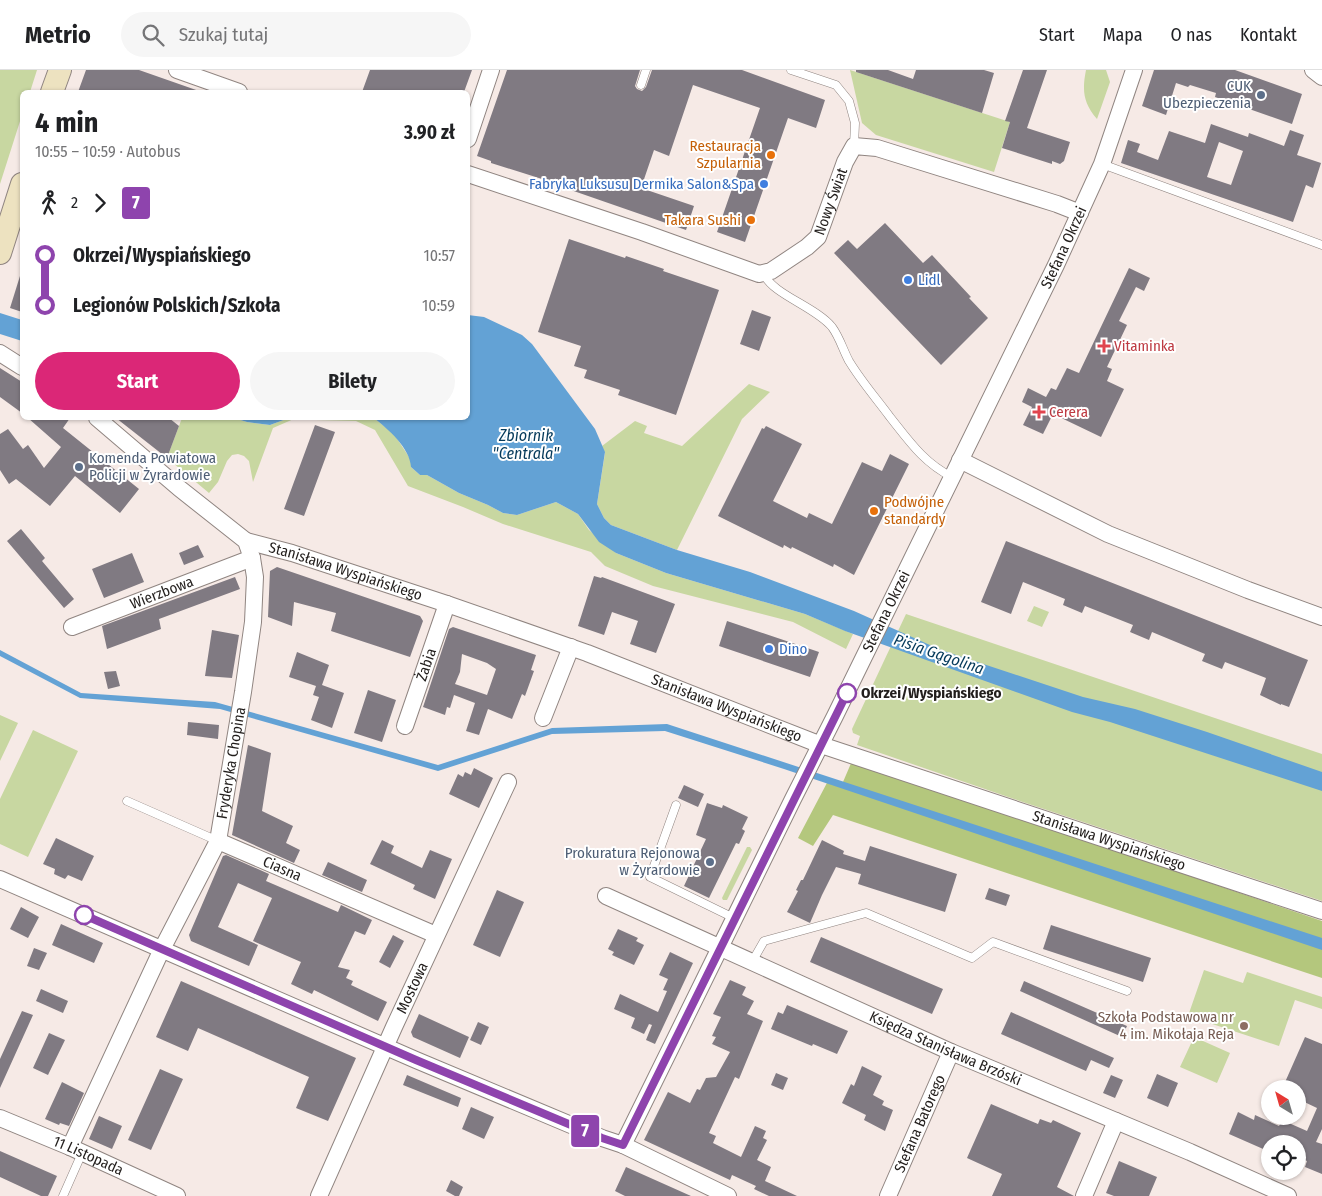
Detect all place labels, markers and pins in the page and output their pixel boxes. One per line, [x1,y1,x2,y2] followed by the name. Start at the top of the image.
[1163,77,1251,112] place label: CUK Ubezpieczenia
[1255,89,1267,101] marker: CUK Ubezpieczenia
[690,137,761,172] place label: Restauracja Szpularnia
[765,149,777,161] marker: Restauracja Szpularnia
[529,175,754,193] place label: Fabryka Luksusu Dermika Salon&Spa
[758,178,770,190] marker: Fabryka Luksusu Dermika Salon&Spa
[664,211,741,229] place label: Takara Sushi
[745,214,757,226] marker: Takara Sushi
[918,271,940,289] place label: Lidl
[902,274,914,286] marker: Lidl
[1114,337,1175,355] place label: Vitaminka
[1098,340,1110,352] marker: Vitaminka
[1049,403,1088,421] place label: Cerera
[1033,406,1045,418] marker: Cerera
[89,449,216,484] place label: Komenda Powiatowa Policji w Żyrardowie
[73,461,85,473] marker: Komenda Powiatowa Policji w Żyrardowie
[884,493,946,528] place label: Podwójne standardy
[868,505,880,517] marker: Podwójne standardy
[779,640,807,658] place label: Dino
[763,643,775,655] marker: Dino
[837,683,857,703] marker: Okrzei/Wyspiańskiego
[861,684,1001,702] place label: Okrzei/Wyspiańskiego
[565,844,700,879] place label: Prokuratura Rejonowa w Żyrardowie
[704,856,716,868] marker: Prokuratura Rejonowa w Żyrardowie
[74,905,94,925] unlabelled marker
[1098,1008,1235,1043] place label: Szkoła Podstawowa nr 4 im. Mikołaja Reja
[1238,1020,1250,1032] marker: Szkoła Podstawowa nr 4 im. Mikołaja Reja

